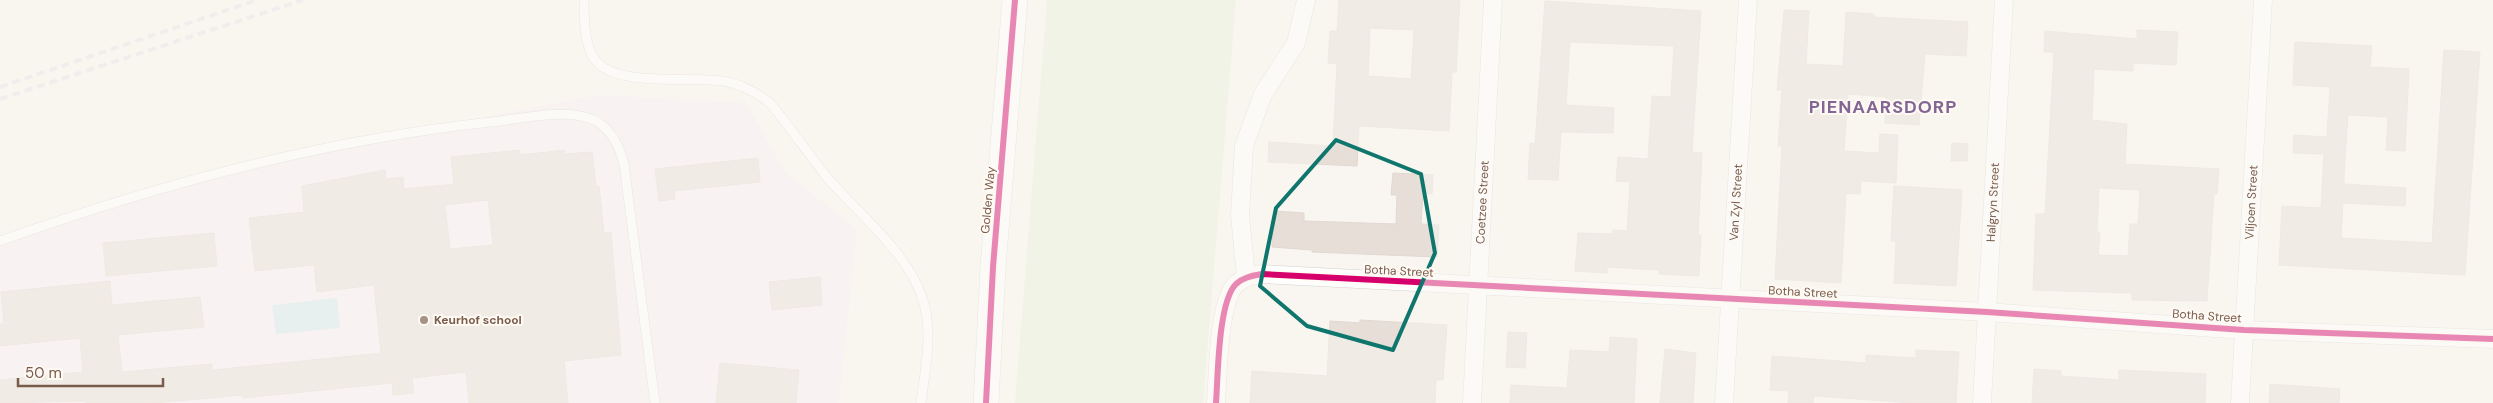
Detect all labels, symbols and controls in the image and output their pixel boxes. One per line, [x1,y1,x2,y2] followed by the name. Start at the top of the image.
[1809,95,1957,119] district label: PIENAARSDORP
[1472,160,1493,244] street label: Coetzee Street
[1983,162,2003,242] street label: Halgryn Street
[1726,163,1746,241] street label: Van Zyl Street
[2241,164,2262,240] street label: Viljoen Street
[977,165,999,234] street label: Golden Way
[1364,261,1434,281] street label: Botha Street
[1768,282,1838,302] street label: Botha Street
[2172,306,2242,326] street label: Botha Street
[434,312,522,328] place label: Keurhof school
[418,314,430,326] marker: Keurhof school
[18,356,162,388] scale bar
[25,363,62,383] text: 50 m

